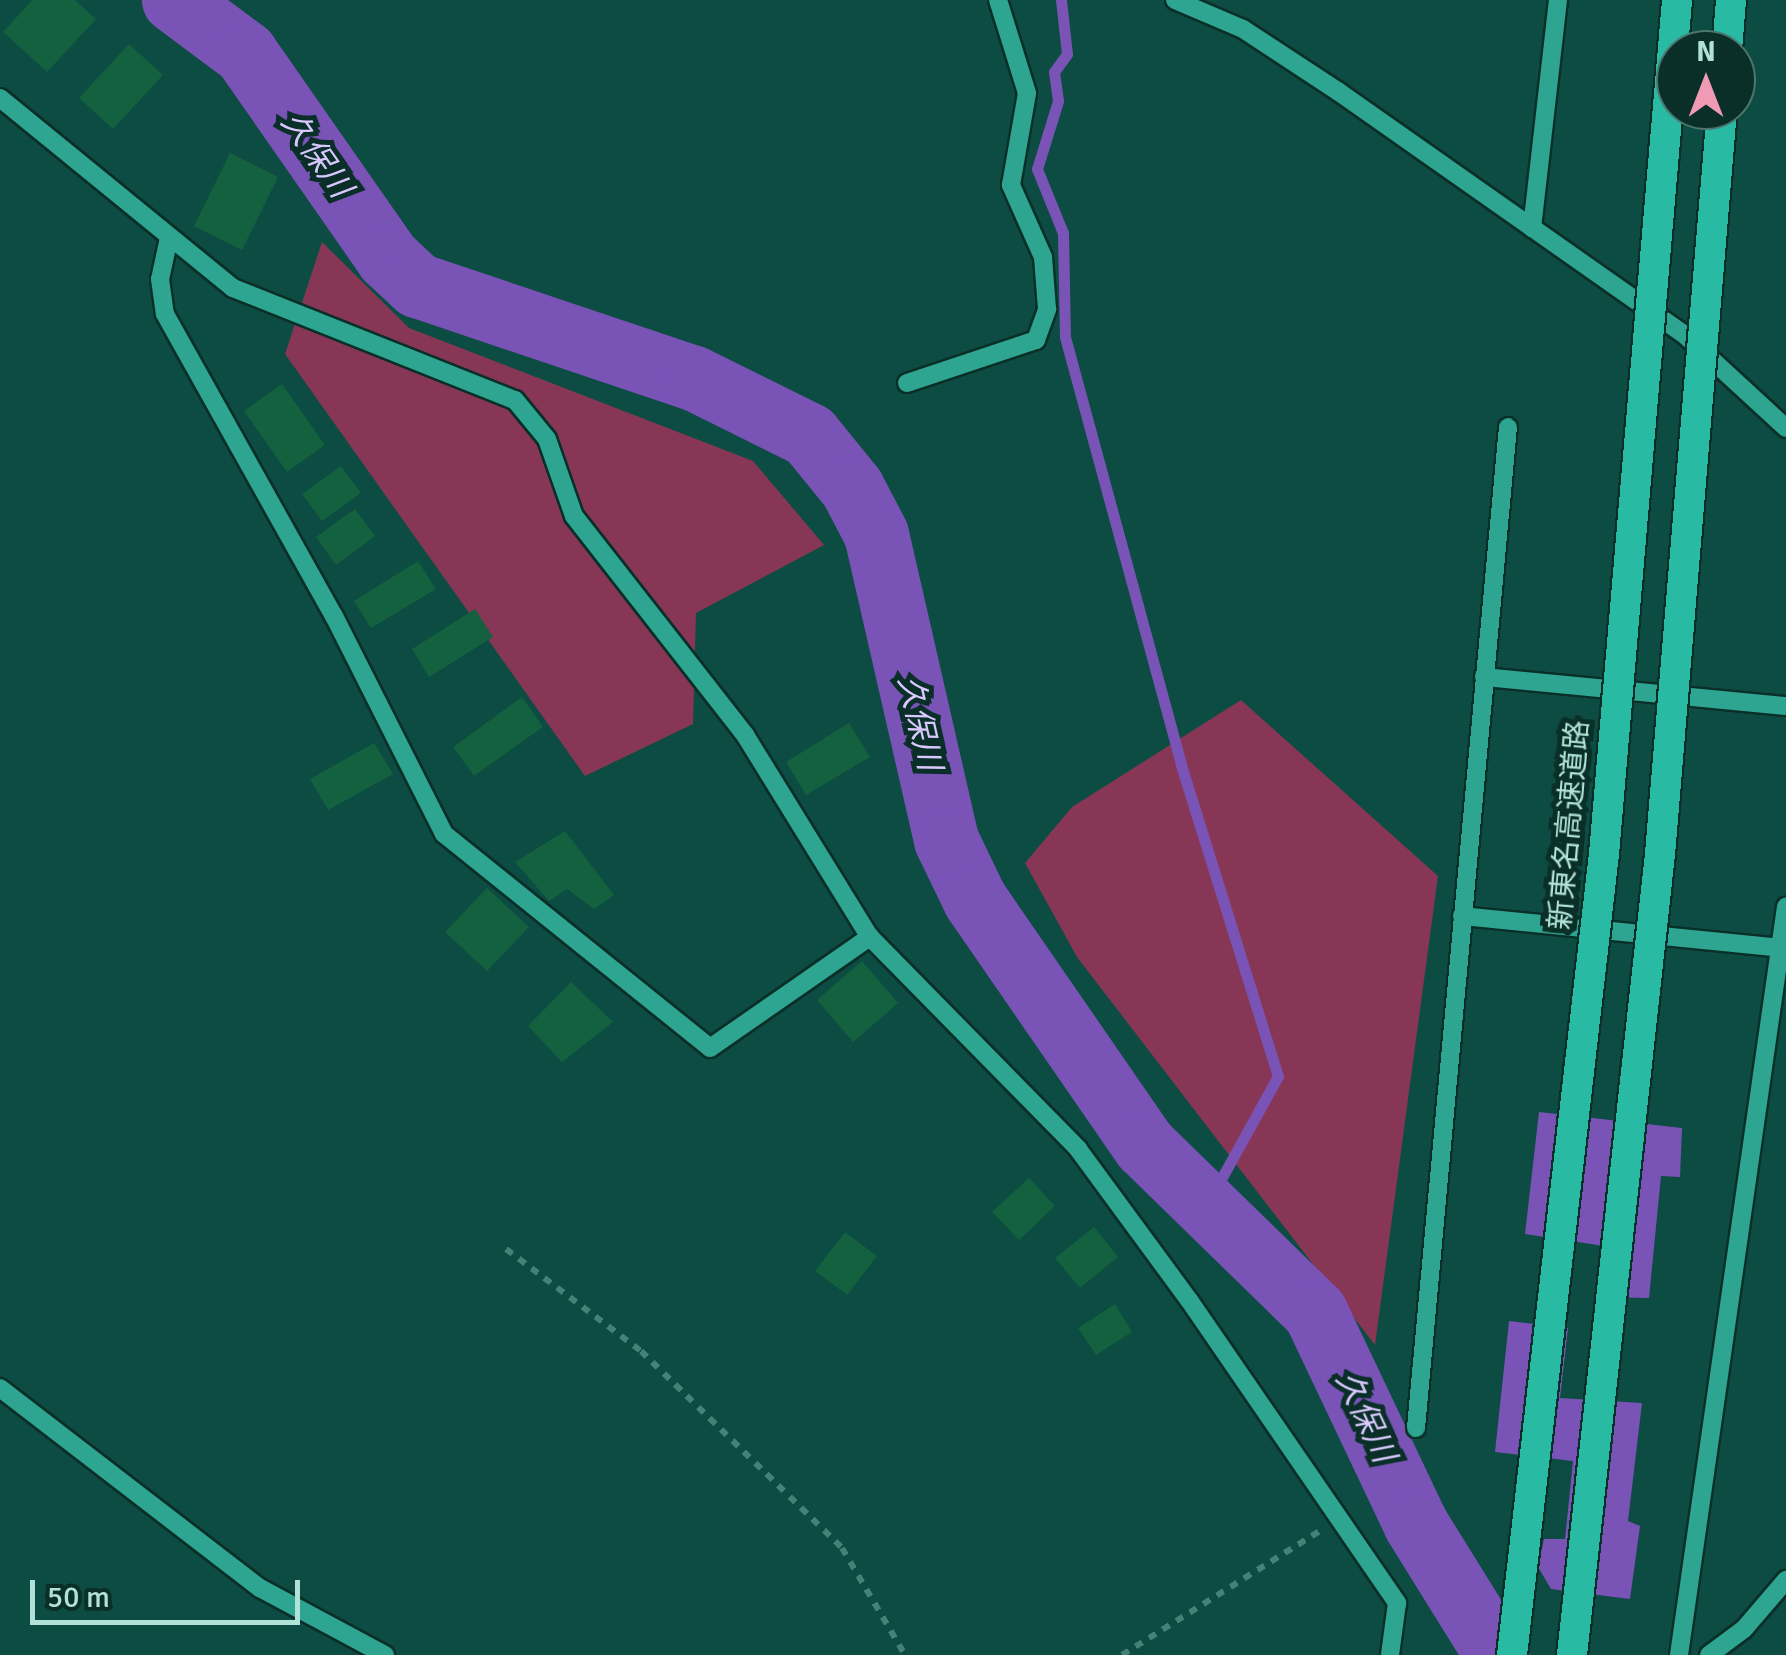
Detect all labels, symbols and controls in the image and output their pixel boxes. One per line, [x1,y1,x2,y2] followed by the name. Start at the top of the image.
[1656,30,1756,130] north arrow
[1696,35,1716,69] text: N
[273,105,359,205] water label: 久保川
[889,672,949,774] water label: 久保川
[1543,719,1597,931] street label: 新東名高速道路
[1327,1365,1403,1469] water label: 久保川
[35,1560,305,1622] scale bar
[47,1579,110,1616] text: 50 m

